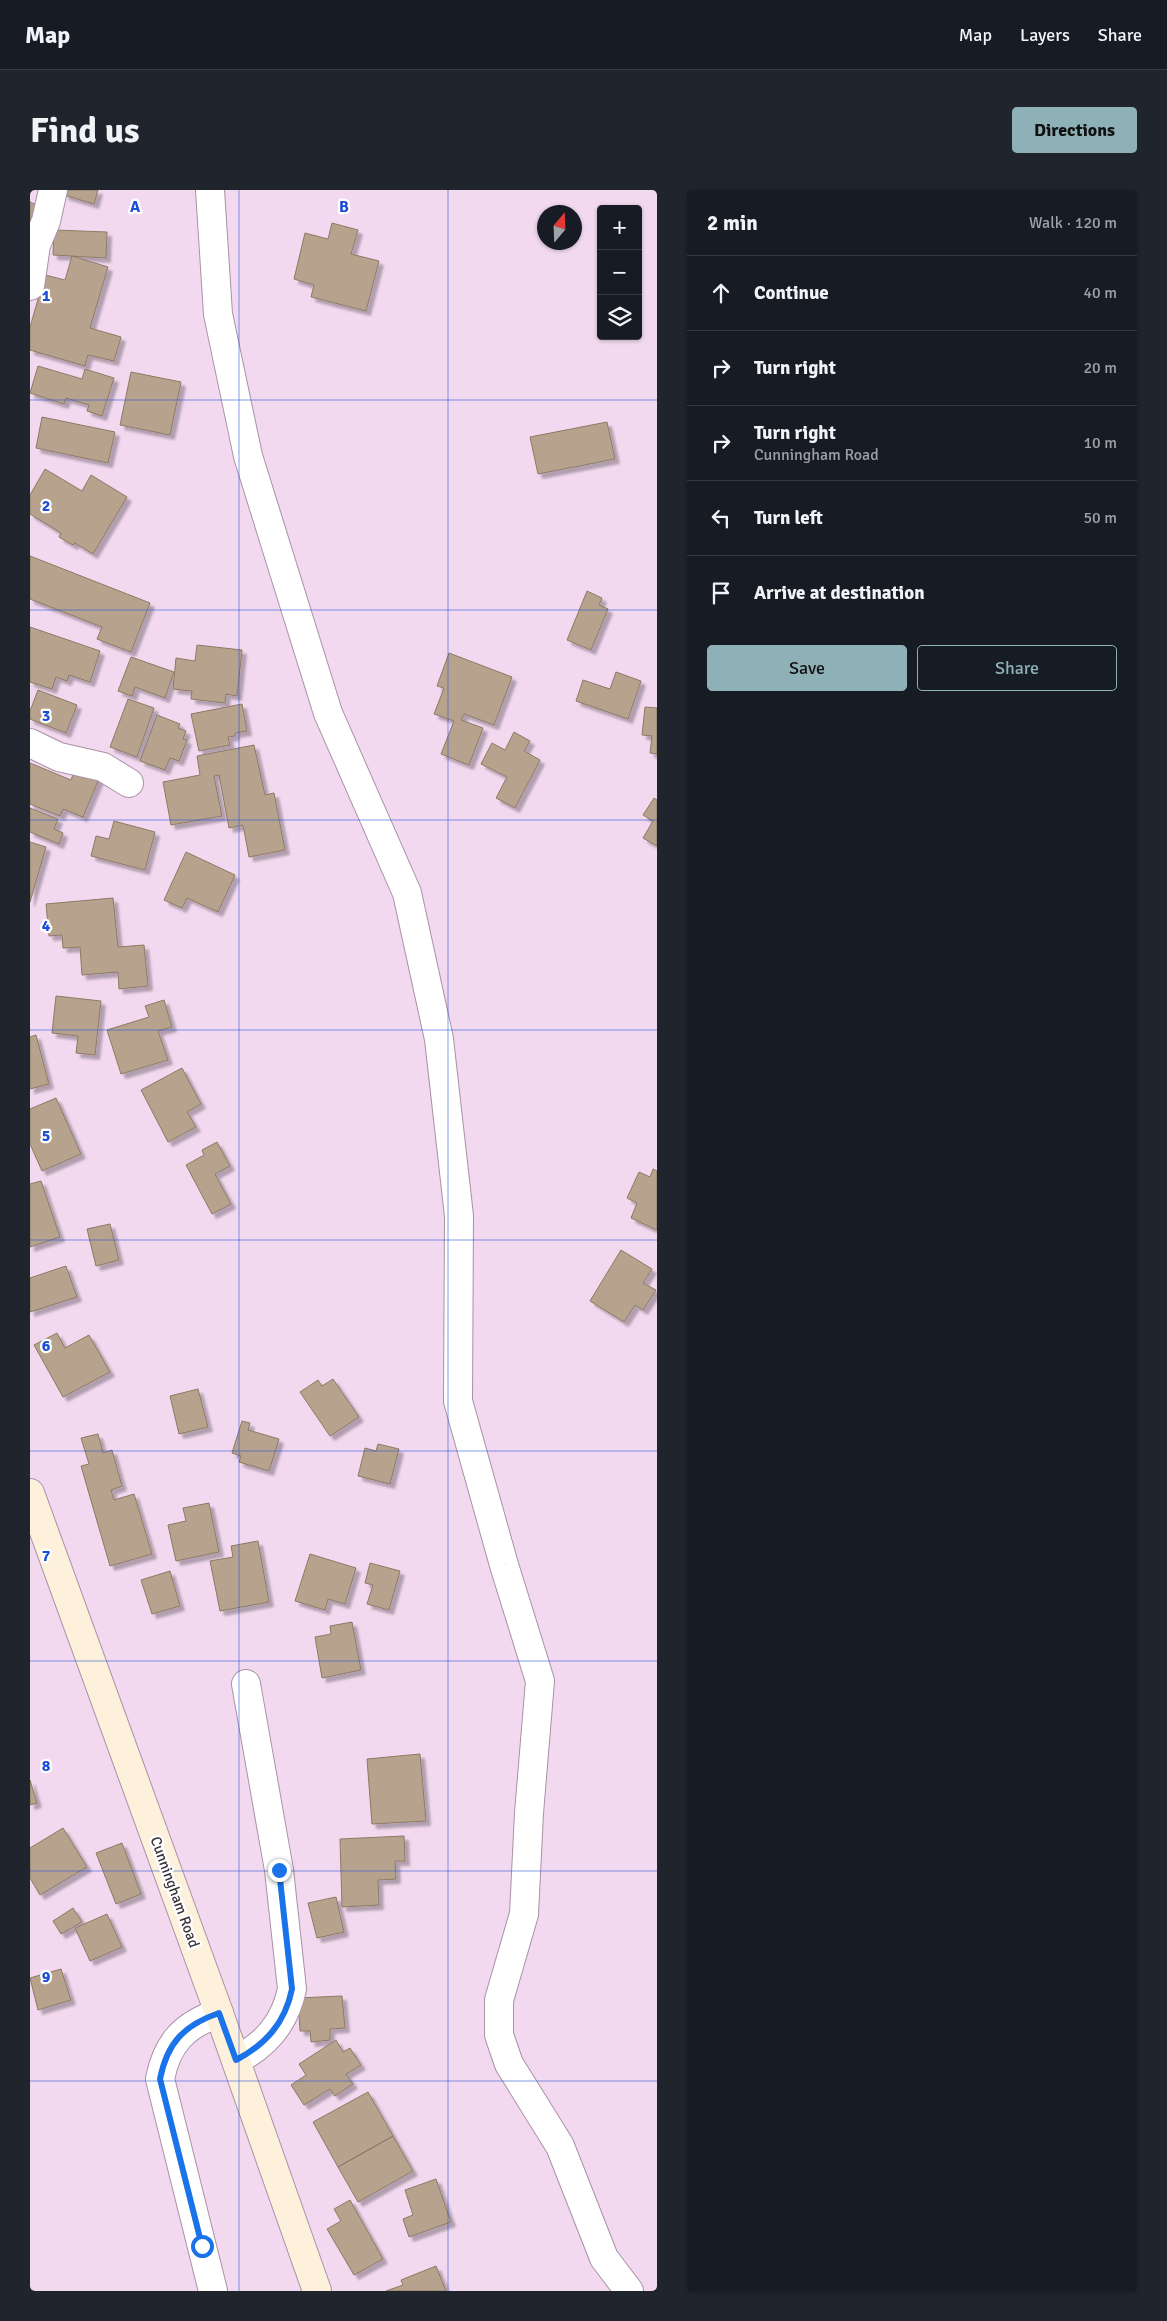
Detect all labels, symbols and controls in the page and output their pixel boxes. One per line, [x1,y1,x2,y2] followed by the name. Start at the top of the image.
[25,20,70,50] text: Map
[959,24,992,46] text: Map
[1020,24,1070,46] text: Layers
[1098,24,1142,46] text: Share
[1012,107,1137,153] button: Directions
[30,109,140,152] text: Find us
[130,197,141,217] text: A
[339,197,349,217] text: B
[537,205,582,250] north arrow
[597,205,642,340] map controls
[597,205,642,250] button: +
[707,210,758,236] text: 2 min
[1029,213,1117,233] text: Walk · 120 m
[597,250,642,295] button: −
[707,279,735,307] icon: ahead
[754,281,829,305] text: Continue
[1083,283,1117,303] text: 40 m
[42,286,51,306] text: 1
[597,295,642,340] button: layers
[707,354,735,382] icon: right
[754,356,836,380] text: Turn right
[1083,358,1117,378] text: 20 m
[754,421,836,445] text: Turn right
[707,429,735,457] icon: right
[1083,433,1117,453] text: 10 m
[754,445,879,465] text: Cunningham Road
[42,496,50,516] text: 2
[707,504,735,532] icon: left
[754,506,823,530] text: Turn left
[1083,508,1117,528] text: 50 m
[707,579,735,607] icon: arrive
[754,581,925,605] text: Arrive at destination
[707,645,907,691] button: Save
[917,645,1117,691] button: Share
[42,706,50,726] text: 3
[42,916,51,936] text: 4
[42,1126,50,1146] text: 5
[42,1336,51,1356] text: 6
[42,1546,51,1566] text: 7
[42,1756,51,1776] text: 8
[147,1834,203,1950] street label: Cunningham Road
[268,1859,291,1882] route end
[42,1967,51,1987] text: 9
[191,2235,214,2258] route start

